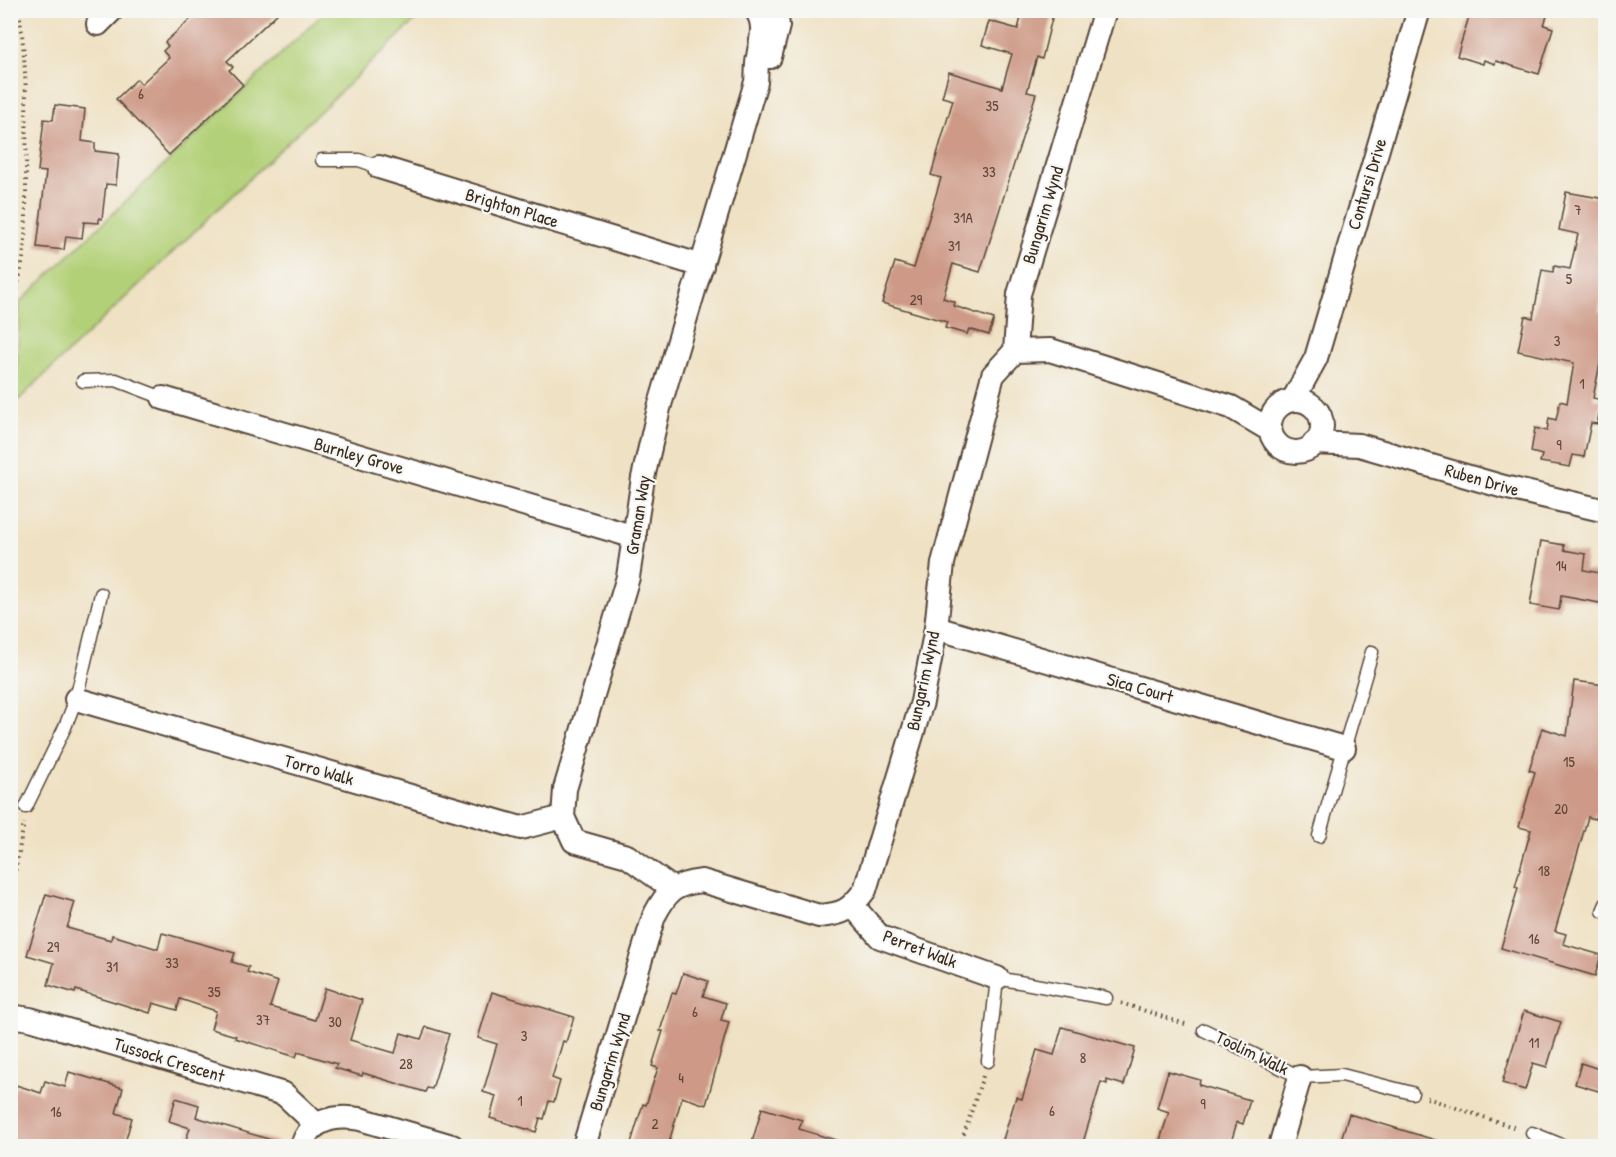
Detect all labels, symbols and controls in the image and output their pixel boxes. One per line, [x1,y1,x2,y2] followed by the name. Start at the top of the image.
[138,83,144,104] house number: 6
[985,95,999,116] house number: 35
[1341,135,1392,233] street label: Contursi Drive
[982,161,996,182] house number: 33
[1016,163,1069,267] street label: Bungarim Wynd
[463,182,562,234] street label: Brighton Place
[1574,199,1582,220] house number: 7
[953,207,973,228] house number: 31A
[948,235,960,256] house number: 31
[1566,268,1573,289] house number: 5
[910,289,923,310] house number: 29
[1554,330,1561,351] house number: 3
[1579,373,1585,394] house number: 1
[311,431,407,480] street label: Burnley Grove
[1556,434,1562,455] house number: 9
[1442,457,1522,502] street label: Ruben Drive
[619,473,656,556] street label: Graman Way
[1555,555,1567,576] house number: 14
[900,629,945,733] street label: Bungarim Wynd
[1104,666,1177,709] street label: Sica Court
[281,748,357,792] street label: Torro Walk
[1563,751,1576,772] house number: 15
[1554,798,1568,819] house number: 20
[1538,860,1550,881] house number: 18
[879,923,961,974] street label: Perret Walk
[1528,928,1540,949] house number: 16
[47,936,60,957] house number: 29
[165,952,179,973] house number: 33
[106,956,118,977] house number: 31
[207,981,221,1002] house number: 35
[692,1001,698,1022] house number: 6
[256,1009,270,1030] house number: 37
[583,1010,636,1114] street label: Bungarim Wynd
[328,1011,342,1032] house number: 30
[1211,1024,1293,1081] street label: Toolim Walk
[521,1025,528,1046] house number: 3
[111,1031,228,1088] street label: Tussock Crescent
[1529,1032,1539,1053] house number: 11
[1080,1047,1086,1068] house number: 8
[399,1053,413,1074] house number: 28
[678,1067,684,1088] house number: 4
[517,1090,523,1111] house number: 1
[1200,1093,1206,1114] house number: 9
[1049,1100,1055,1121] house number: 6
[50,1101,62,1122] house number: 16
[651,1113,659,1134] house number: 2

